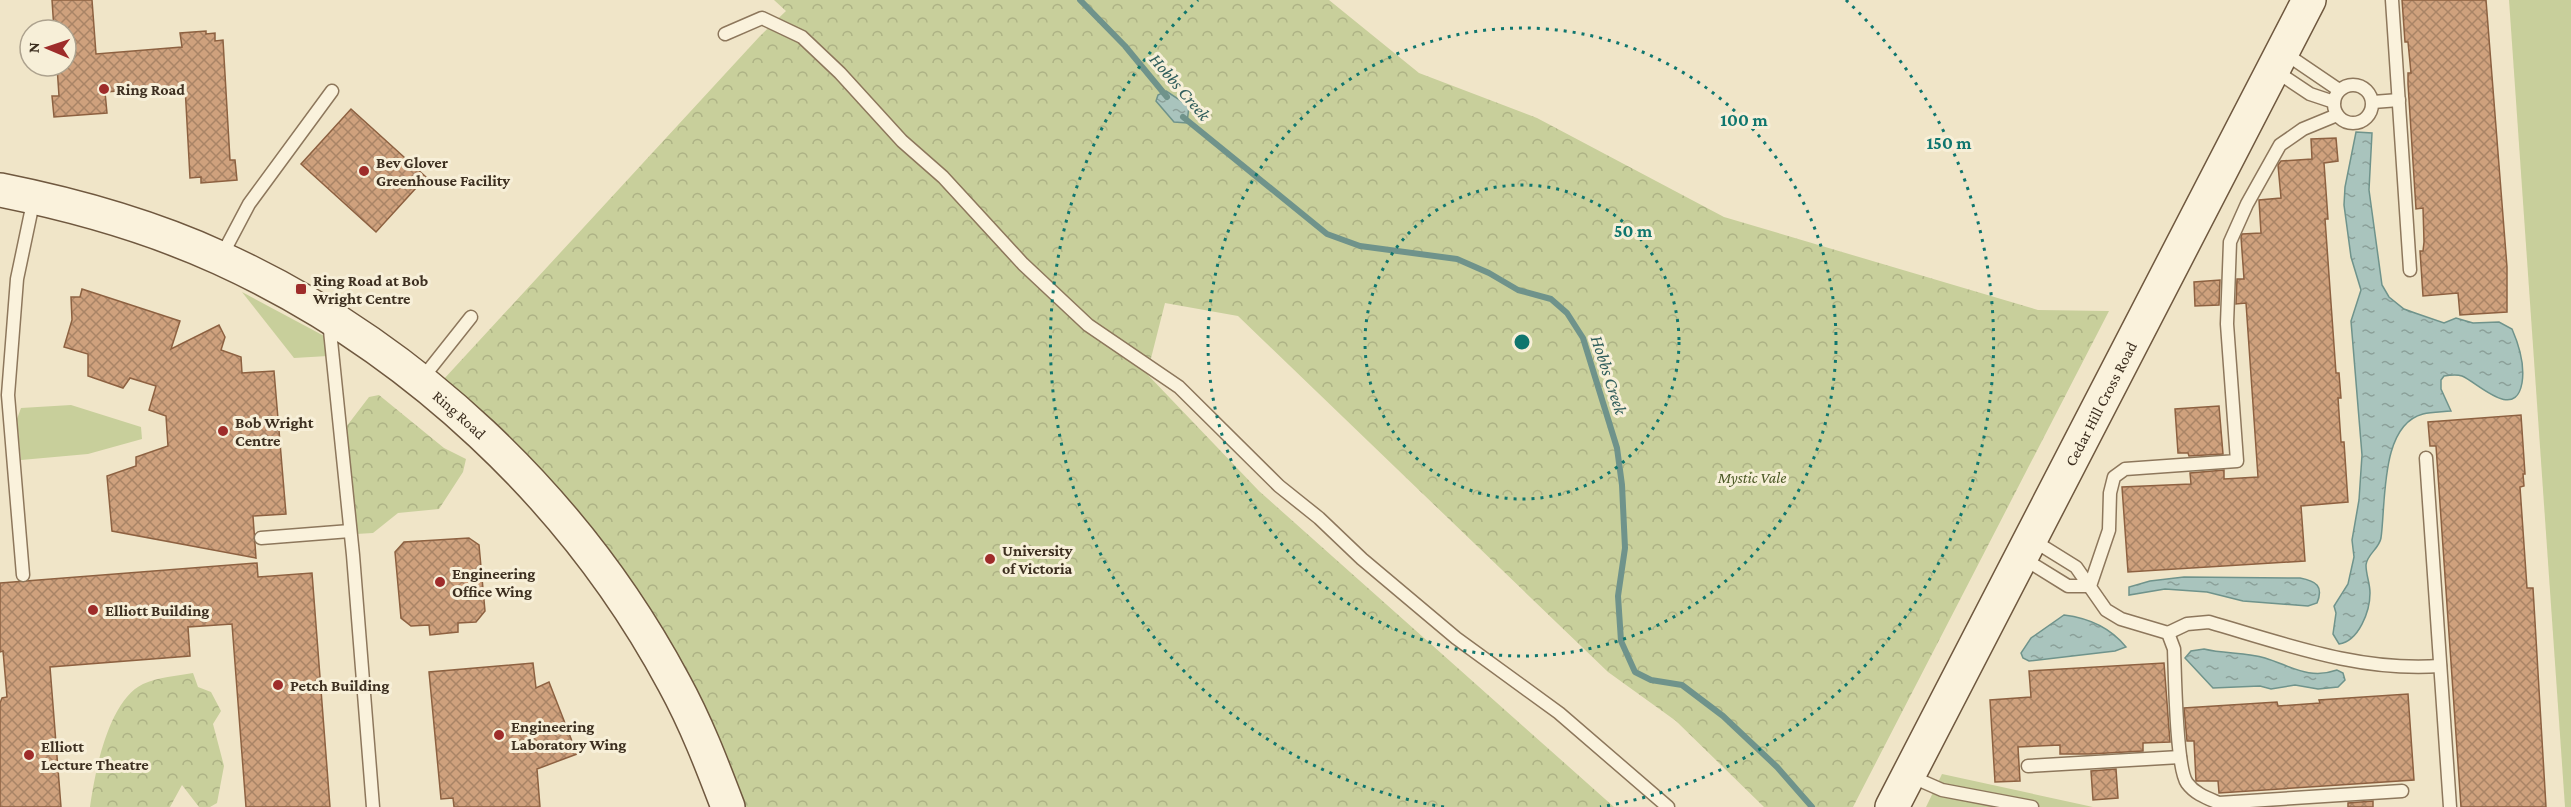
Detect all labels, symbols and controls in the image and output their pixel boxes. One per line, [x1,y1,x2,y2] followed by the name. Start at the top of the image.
[18,18,78,78] north arrow
[25,42,42,53] text: N
[1145,49,1215,126] water label: Hobbs Creek
[116,81,185,98] place label: Ring Road
[97,82,111,96] marker: Ring Road
[1720,110,1768,130] text: 100 m
[1926,133,1972,153] text: 150 m
[376,154,510,189] place label: Bev Glover Greenhouse Facility
[357,164,371,178] marker: Bev Glover Greenhouse Facility
[1614,221,1653,241] text: 50 m
[312,272,429,307] place label: Ring Road at Bob Wright Centre
[294,282,308,296] marker: Ring Road at Bob Wright Centre
[1512,332,1532,352] centre of rings
[1587,333,1632,418] water label: Hobbs Creek
[2062,338,2140,469] street label: Cedar Hill Cross Road
[429,387,490,443] street label: Ring Road
[235,414,314,449] place label: Bob Wright Centre
[216,424,230,438] marker: Bob Wright Centre
[1717,469,1786,487] park label: Mystic Vale
[1002,542,1073,577] place label: University of Victoria
[983,552,997,566] marker: University of Victoria
[452,565,535,600] place label: Engineering Office Wing
[433,575,447,589] marker: Engineering Office Wing
[105,602,209,619] place label: Elliott Building
[86,603,100,617] marker: Elliott Building
[290,677,389,694] place label: Petch Building
[271,678,285,692] marker: Petch Building
[511,718,626,753] place label: Engineering Laboratory Wing
[492,728,506,742] marker: Engineering Laboratory Wing
[41,738,149,773] place label: Elliott Lecture Theatre
[22,748,36,762] marker: Elliott Lecture Theatre

